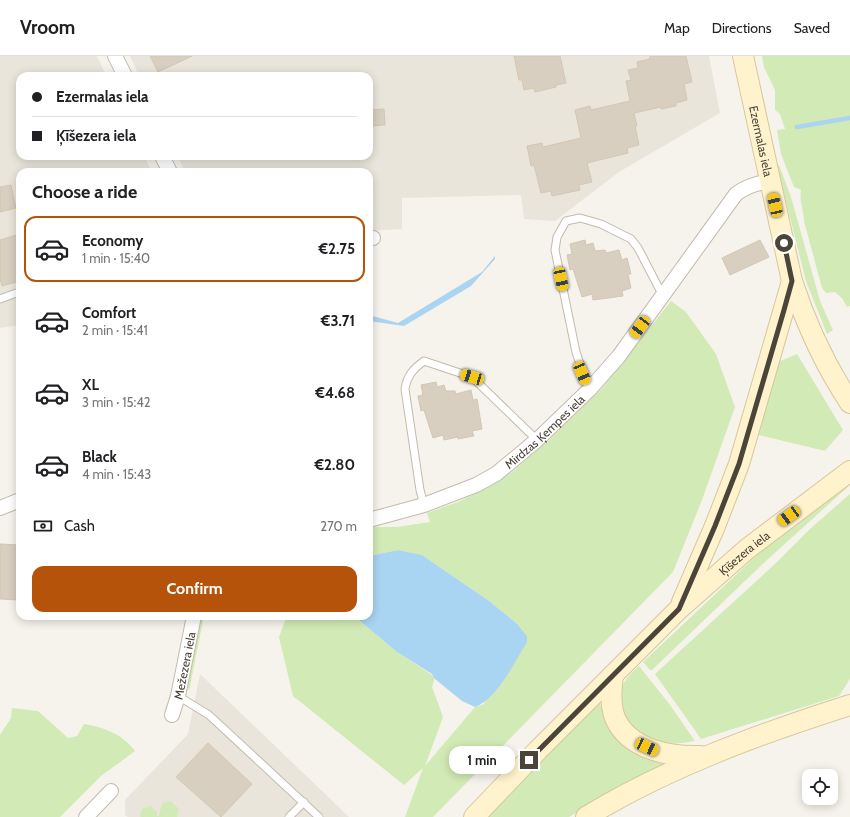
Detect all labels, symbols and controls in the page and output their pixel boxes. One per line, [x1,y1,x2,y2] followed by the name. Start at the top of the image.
[20,16,75,39] text: Vroom
[664,19,690,37] text: Map
[712,19,772,37] text: Directions
[794,19,830,37] text: Saved
[56,88,149,106] text: Ezermalas iela
[747,104,777,178] street label: Ezermalas iela
[56,127,136,145] text: Ķīšezera iela
[32,181,137,203] text: Choose a ride
[766,192,784,218] car
[34,231,70,267] icon: car
[82,232,143,250] text: Economy
[775,234,793,252] route start
[318,240,355,258] text: €2.75
[82,250,150,266] text: 1 min · 15:40
[553,266,569,292] car
[34,303,70,339] icon: car
[82,304,136,322] text: Comfort
[321,312,355,330] text: €3.71
[628,314,652,340] car
[82,322,148,338] text: 2 min · 15:41
[572,360,592,386] car
[459,368,485,386] car
[34,375,70,411] icon: car
[82,376,99,394] text: XL
[315,384,355,402] text: €4.68
[501,391,588,471] street label: Mirdzas Ķempes iela
[82,394,151,410] text: 3 min · 15:42
[34,447,70,483] icon: car
[82,448,117,466] text: Black
[314,456,355,474] text: €2.80
[82,466,151,482] text: 4 min · 15:43
[776,504,802,528] car
[32,515,54,537] icon: cash
[64,517,95,535] text: Cash
[320,518,357,534] text: 270 m
[715,527,773,579] street label: Ķīšezera iela
[32,566,357,612] button: Confirm
[170,630,198,701] street label: Mežezera iela
[634,736,660,758] car
[449,746,515,774] callout: 1 min
[520,751,538,769] route end
[467,752,497,768] text: 1 min
[802,769,838,805] map controls
[802,769,838,805] button: locate

